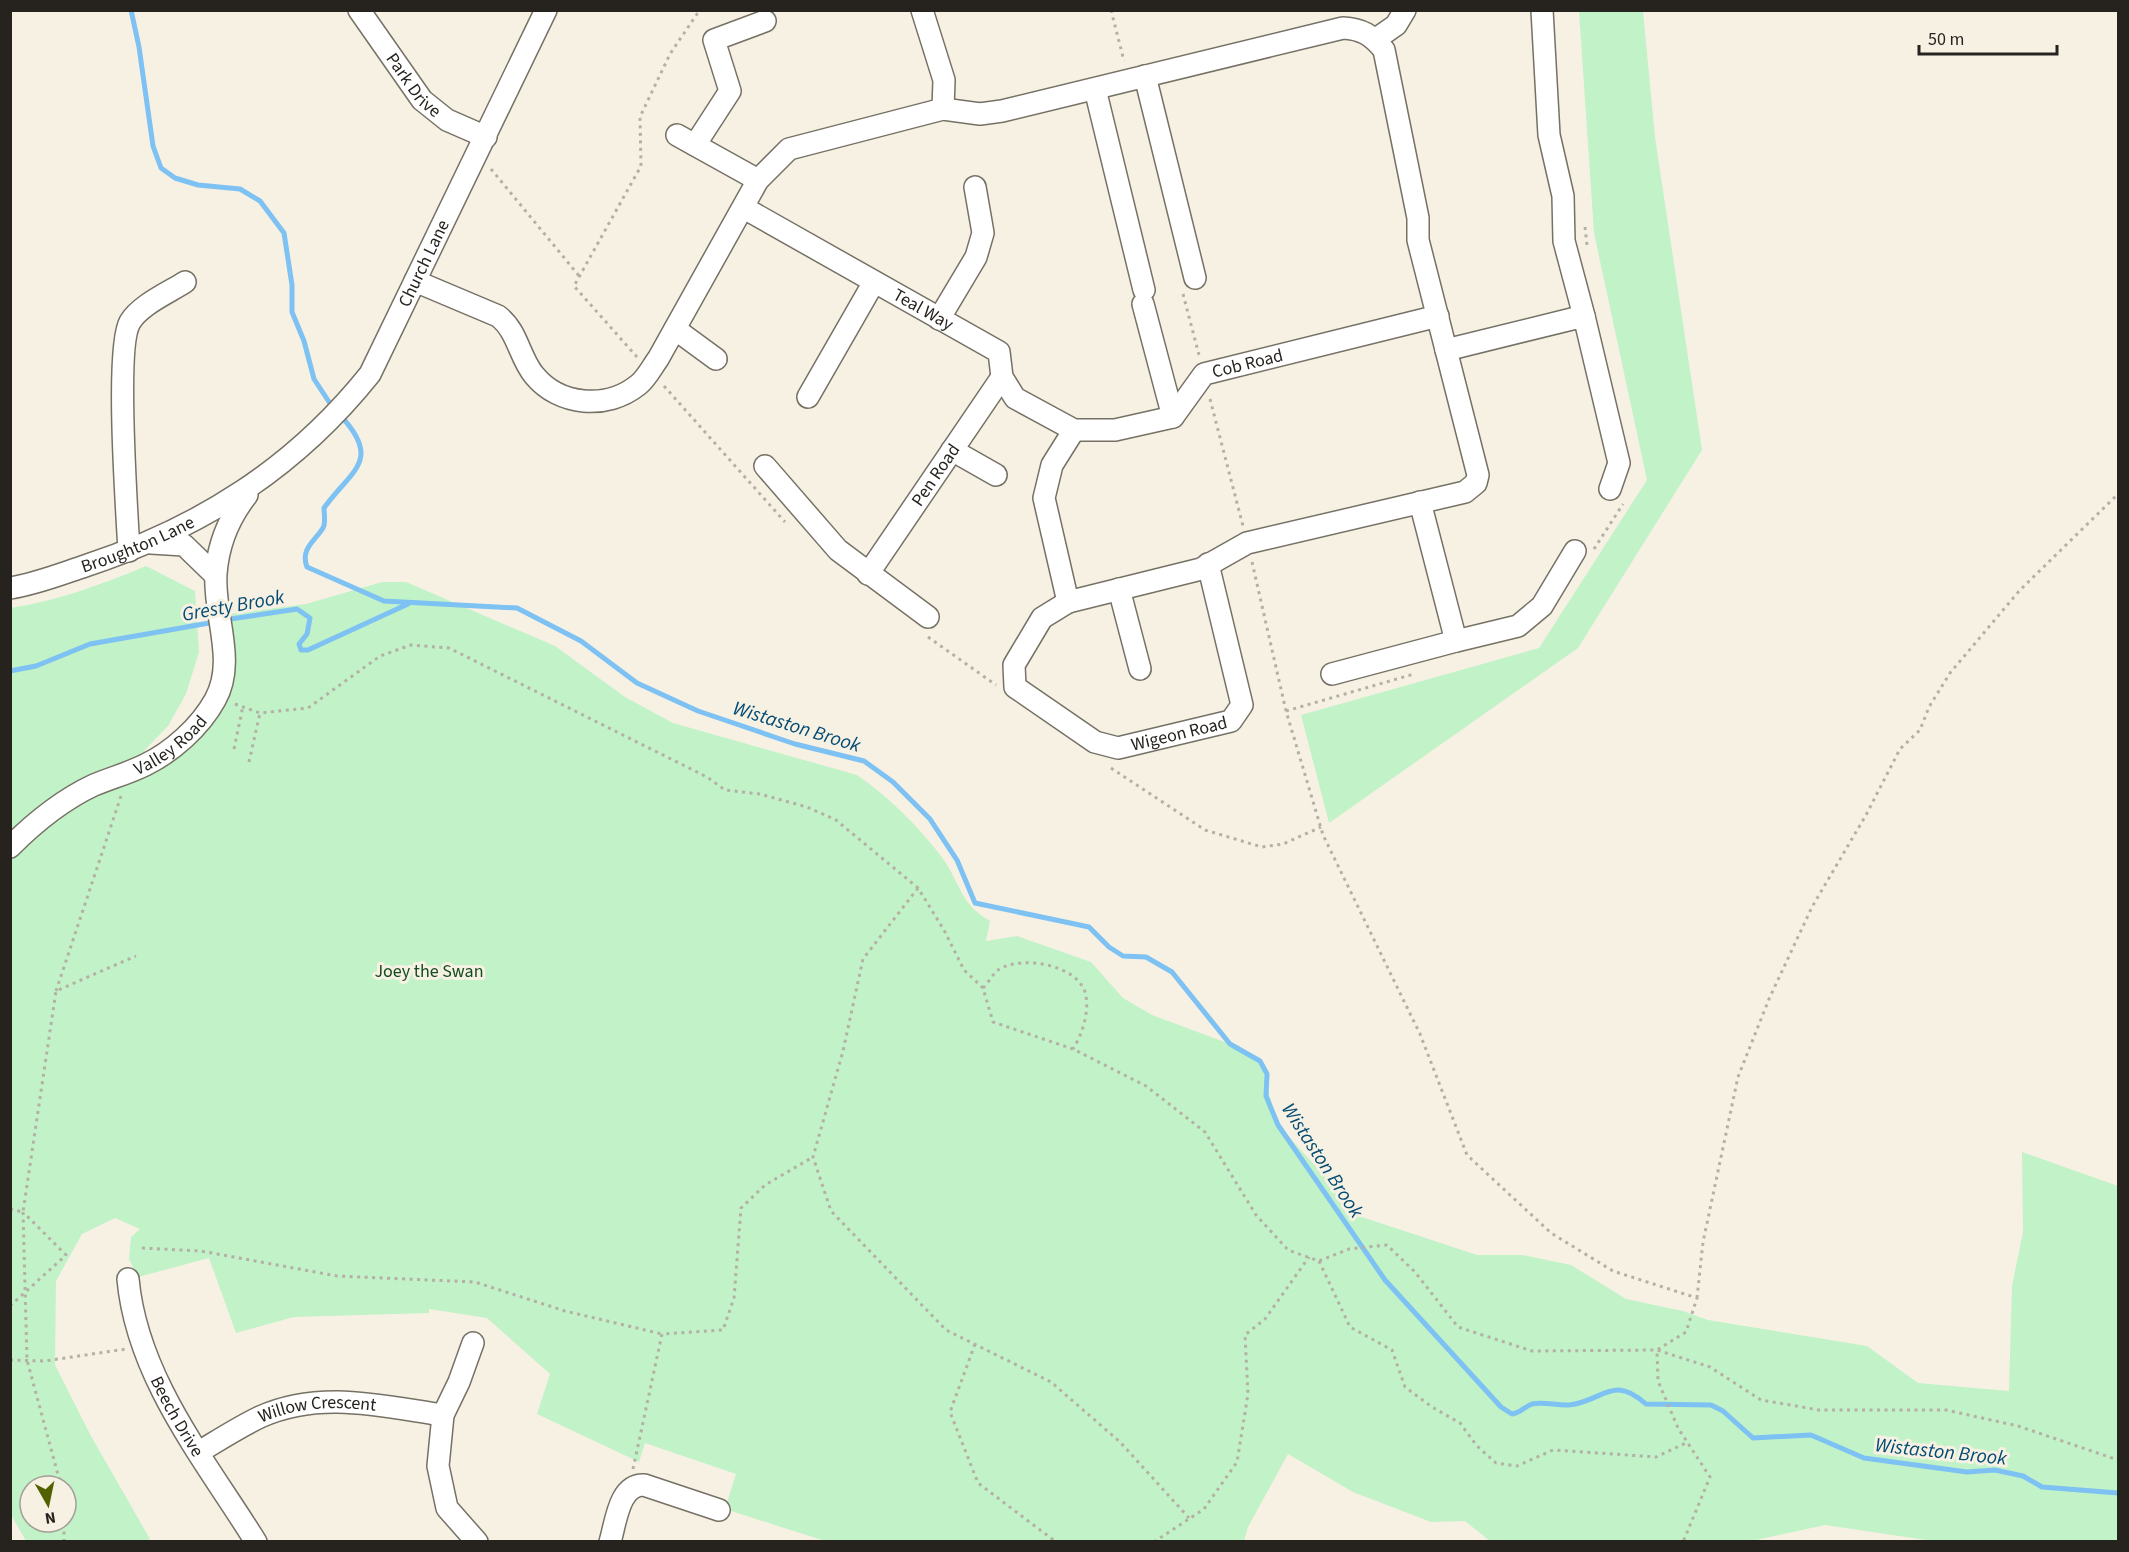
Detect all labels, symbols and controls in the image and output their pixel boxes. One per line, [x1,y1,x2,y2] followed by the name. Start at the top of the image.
[1919,18,2057,56] scale bar
[1928,27,1964,52] text: 50 m
[380,48,446,123] street label: Park Drive
[392,216,456,311] street label: Church Lane
[888,283,958,337] street label: Teal Way
[1209,343,1286,385] street label: Cob Road
[906,439,966,511] street label: Pen Road
[78,510,199,579] street label: Broughton Lane
[180,583,287,629] water label: Gresty Brook
[729,694,864,760] water label: Wistaston Brook
[130,710,213,782] street label: Valley Road
[1129,710,1230,757] street label: Wigeon Road
[374,959,484,984] park label: Joey the Swan
[1274,1098,1370,1224] water label: Wistaston Brook
[144,1372,209,1462] street label: Beech Drive
[254,1390,378,1429] street label: Willow Crescent
[1874,1431,2008,1473] water label: Wistaston Brook
[18,1474,78,1534] north arrow
[43,1506,57,1530] text: N

